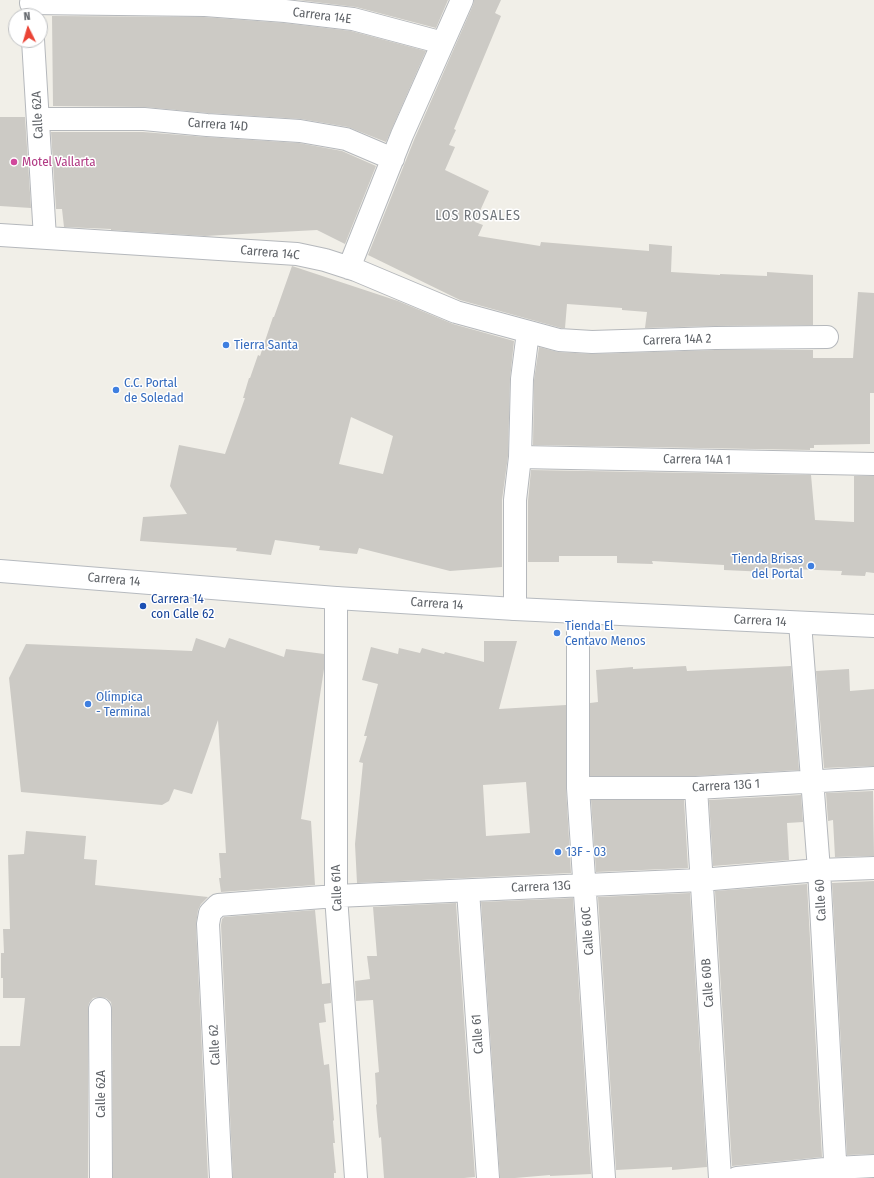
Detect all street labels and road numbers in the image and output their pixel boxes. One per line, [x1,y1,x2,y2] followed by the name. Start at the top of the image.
[292,5,352,27] street label: Carrera 14E
[29,91,47,139] street label: Calle 62A
[187,115,249,135] street label: Carrera 14D
[240,243,300,263] street label: Carrera 14C
[642,331,712,349] street label: Carrera 14A 2
[663,452,731,468] street label: Carrera 14A 1
[87,570,141,590] street label: Carrera 14
[410,594,464,614] street label: Carrera 14
[733,612,787,630] street label: Carrera 14
[692,776,760,796] street label: Carrera 13G 1
[328,864,346,912] street label: Calle 61A
[511,878,571,896] street label: Carrera 13G
[812,879,830,921] street label: Calle 60
[579,906,597,956] street label: Calle 60C
[698,958,718,1008] street label: Calle 60B
[469,1014,487,1054] street label: Calle 61
[206,1024,224,1066] street label: Calle 62
[93,1070,109,1118] street label: Calle 62A

